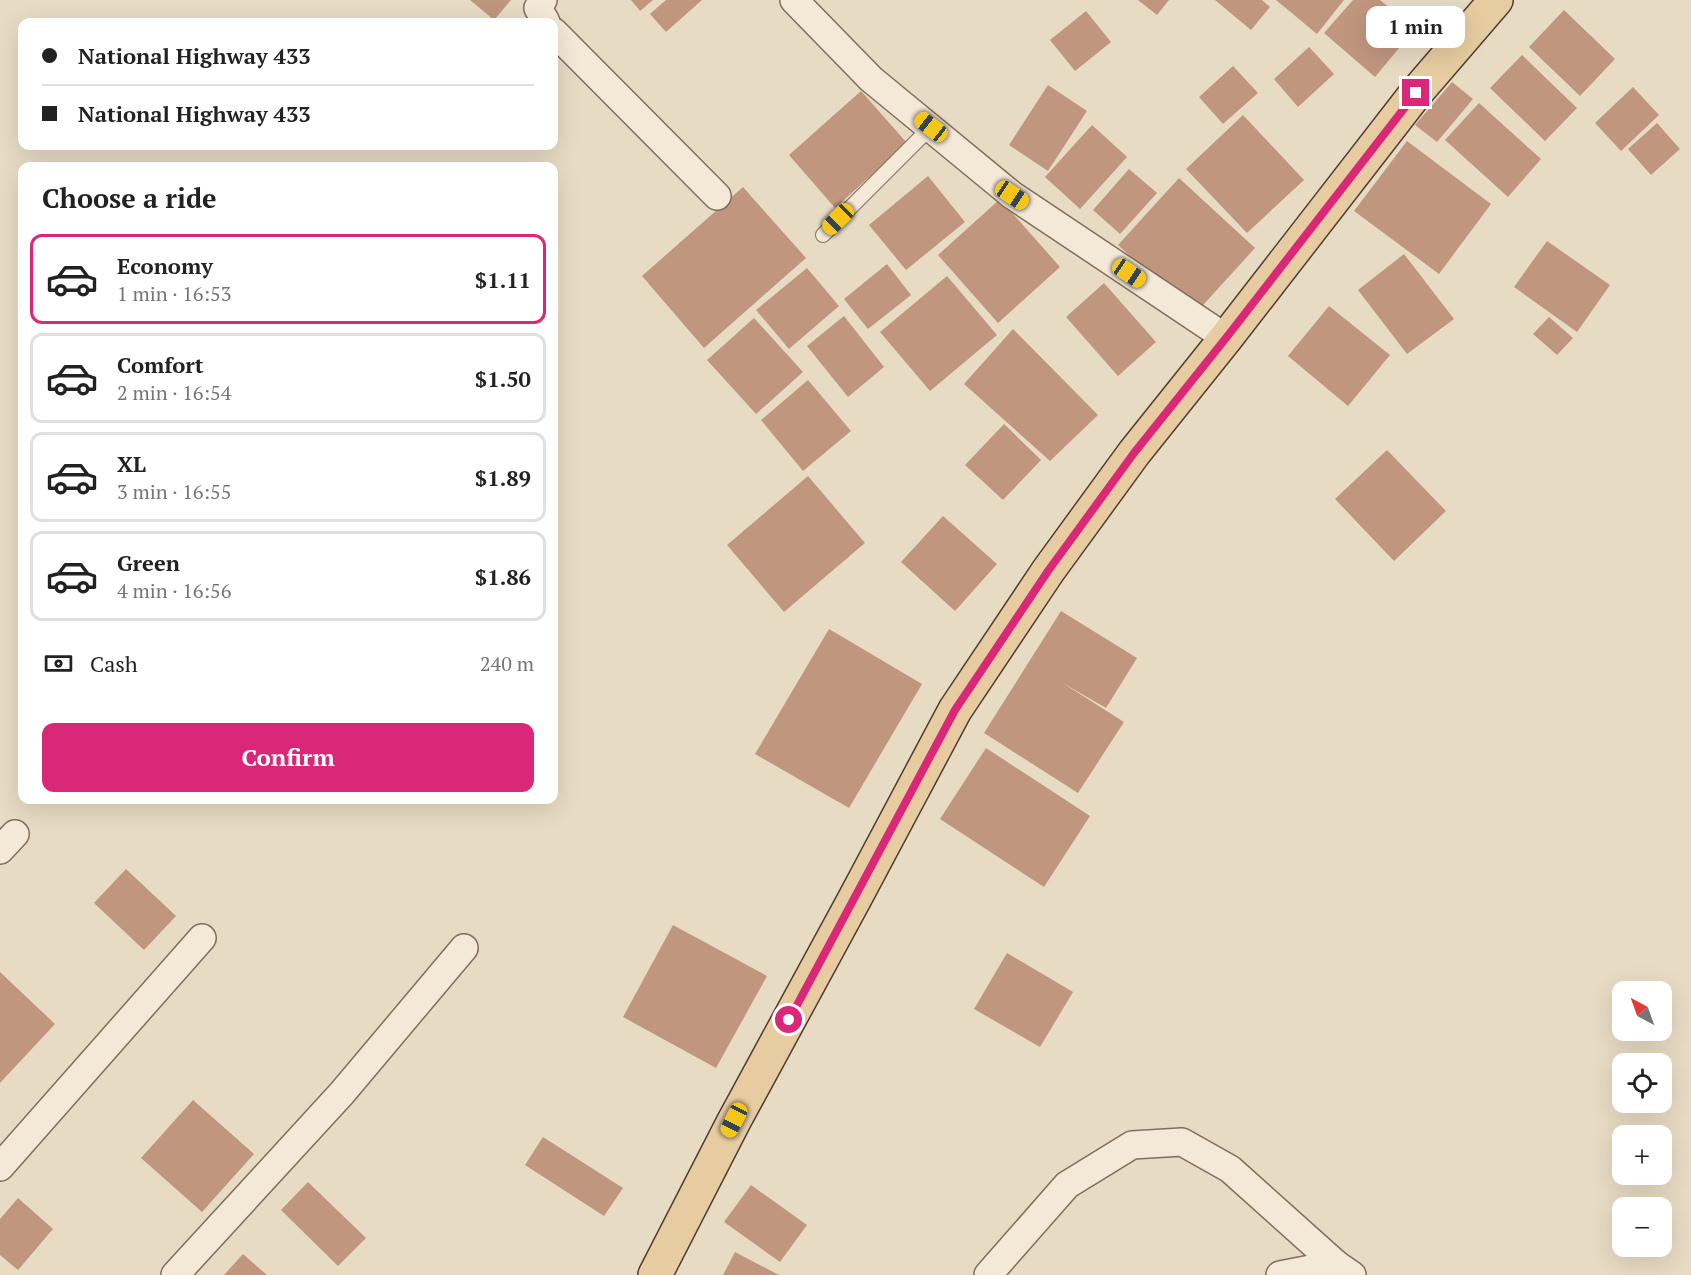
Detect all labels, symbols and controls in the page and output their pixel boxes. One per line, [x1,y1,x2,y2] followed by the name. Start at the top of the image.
[1366,6,1466,48] callout: 1 min
[1388,13,1443,40] text: 1 min
[78,41,311,70] text: National Highway 433
[1402,79,1429,106] route end
[78,99,311,128] text: National Highway 433
[911,109,951,145] car
[992,177,1032,213] car
[42,180,217,216] text: Choose a ride
[819,200,857,238] car
[117,251,213,280] text: Economy
[45,252,99,306] icon: car
[1109,255,1149,291] car
[475,265,531,294] text: $1.11
[117,280,231,307] text: 1 min · 16:53
[117,350,203,379] text: Comfort
[45,351,99,405] icon: car
[475,364,531,393] text: $1.50
[117,379,231,406] text: 2 min · 16:54
[117,449,146,478] text: XL
[45,450,99,504] icon: car
[475,463,531,492] text: $1.89
[117,478,231,505] text: 3 min · 16:55
[117,548,180,577] text: Green
[45,549,99,603] icon: car
[475,562,531,591] text: $1.86
[117,577,231,604] text: 4 min · 16:56
[42,647,75,680] icon: cash
[90,649,138,678] text: Cash
[480,650,534,677] text: 240 m
[42,723,534,792] button: Confirm
[1612,981,1672,1041] north arrow
[1612,981,1672,1257] map controls
[775,1006,802,1033] route start
[1612,1053,1672,1113] button: locate
[718,1100,750,1140] car
[1612,1125,1672,1185] button: +
[1612,1197,1672,1257] button: −

